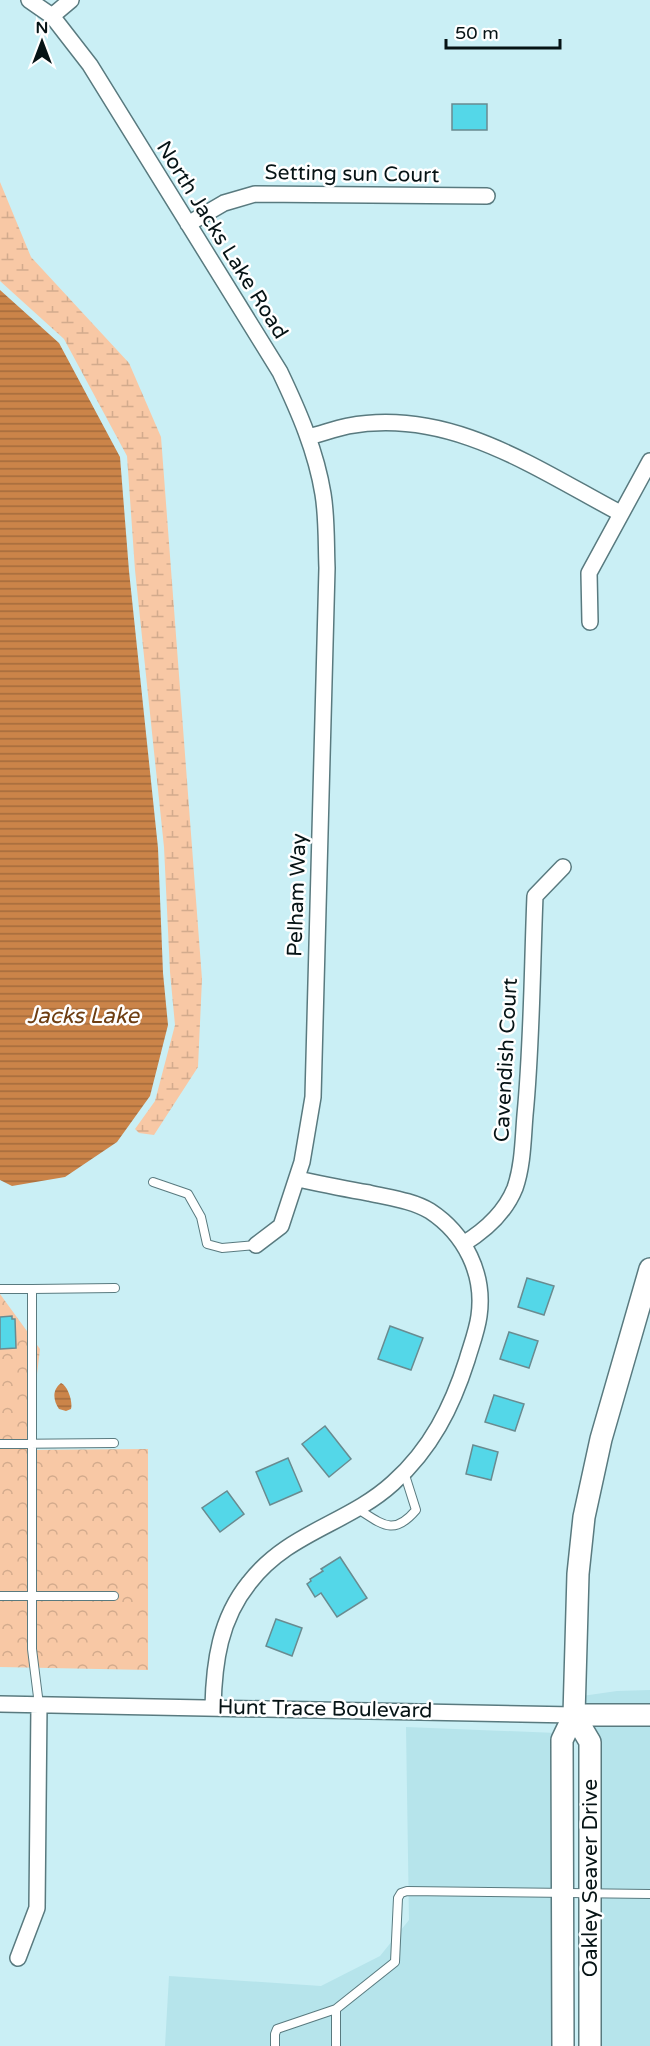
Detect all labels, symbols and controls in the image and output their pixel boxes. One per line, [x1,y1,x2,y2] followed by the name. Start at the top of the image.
[12,12,72,72] north arrow
[446,12,560,50] scale bar
[36,18,48,38] text: N
[455,22,499,44] text: 50 m
[151,136,293,344] street label: North Jacks Lake Road
[264,160,440,188] street label: Setting sun Court
[282,833,312,957] street label: Pelham Way
[489,977,523,1143] street label: Cavendish Court
[27,1003,140,1029] water label: Jacks Lake
[217,1695,433,1723] street label: Hunt Trace Boulevard
[578,1779,603,1977] street label: Oakley Seaver Drive

